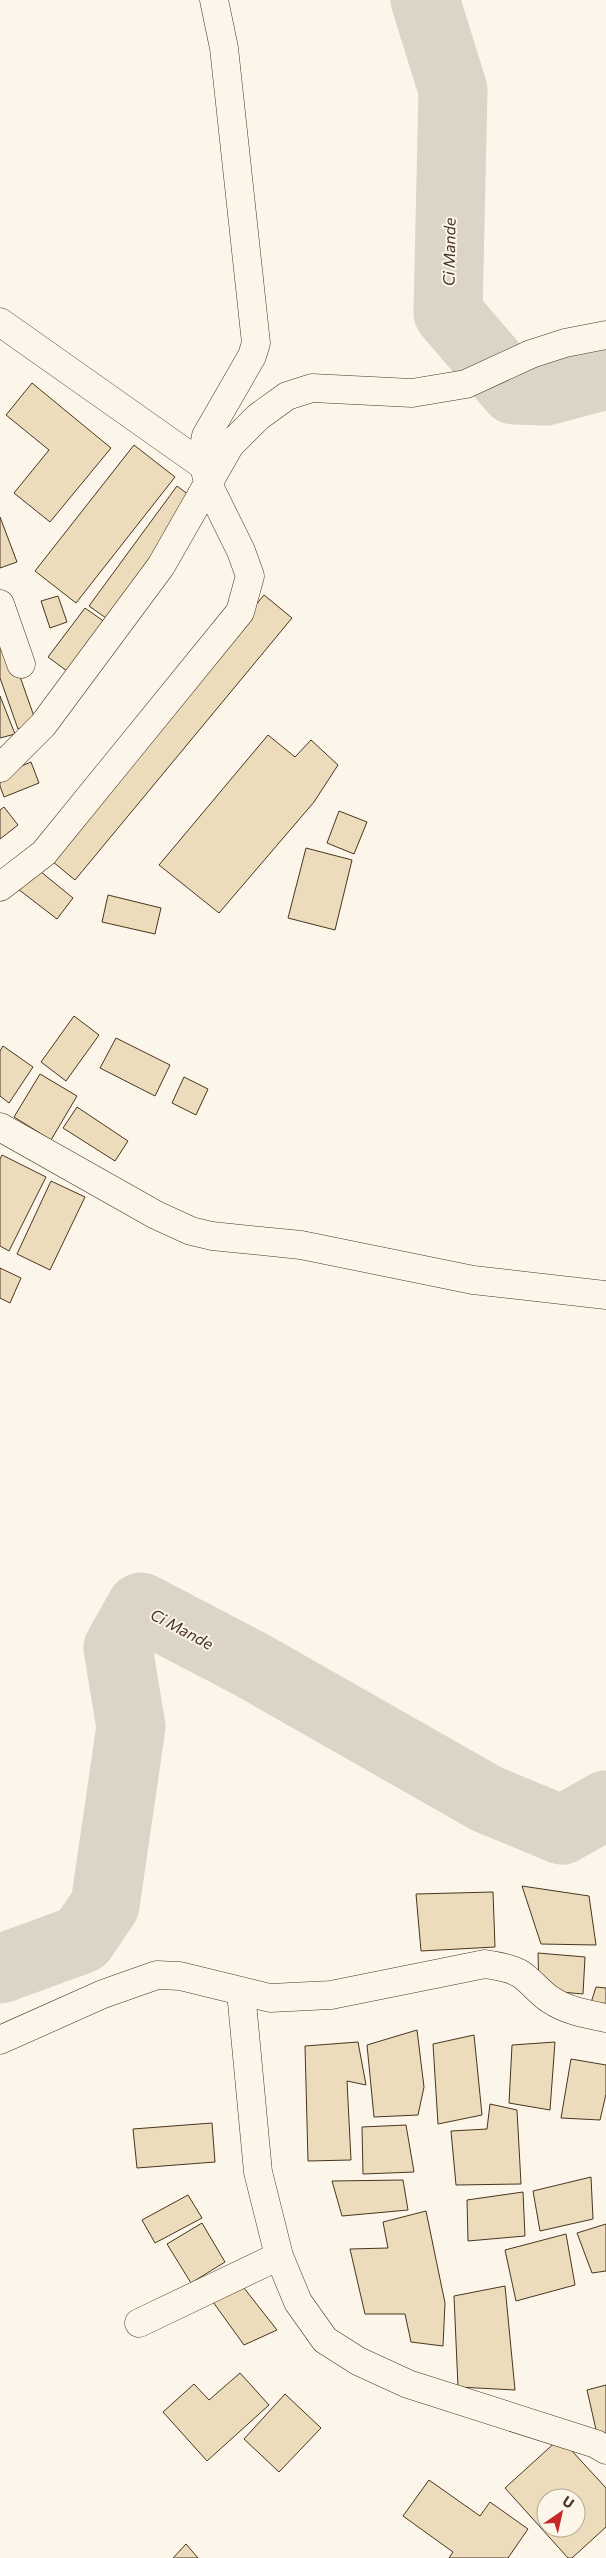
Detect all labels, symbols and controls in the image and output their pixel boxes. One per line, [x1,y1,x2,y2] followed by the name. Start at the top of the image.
[438,217,459,286] water label: Ci Mande
[148,1604,217,1653] water label: Ci Mande
[536,2488,586,2538] north arrow
[560,2492,578,2512] text: U

